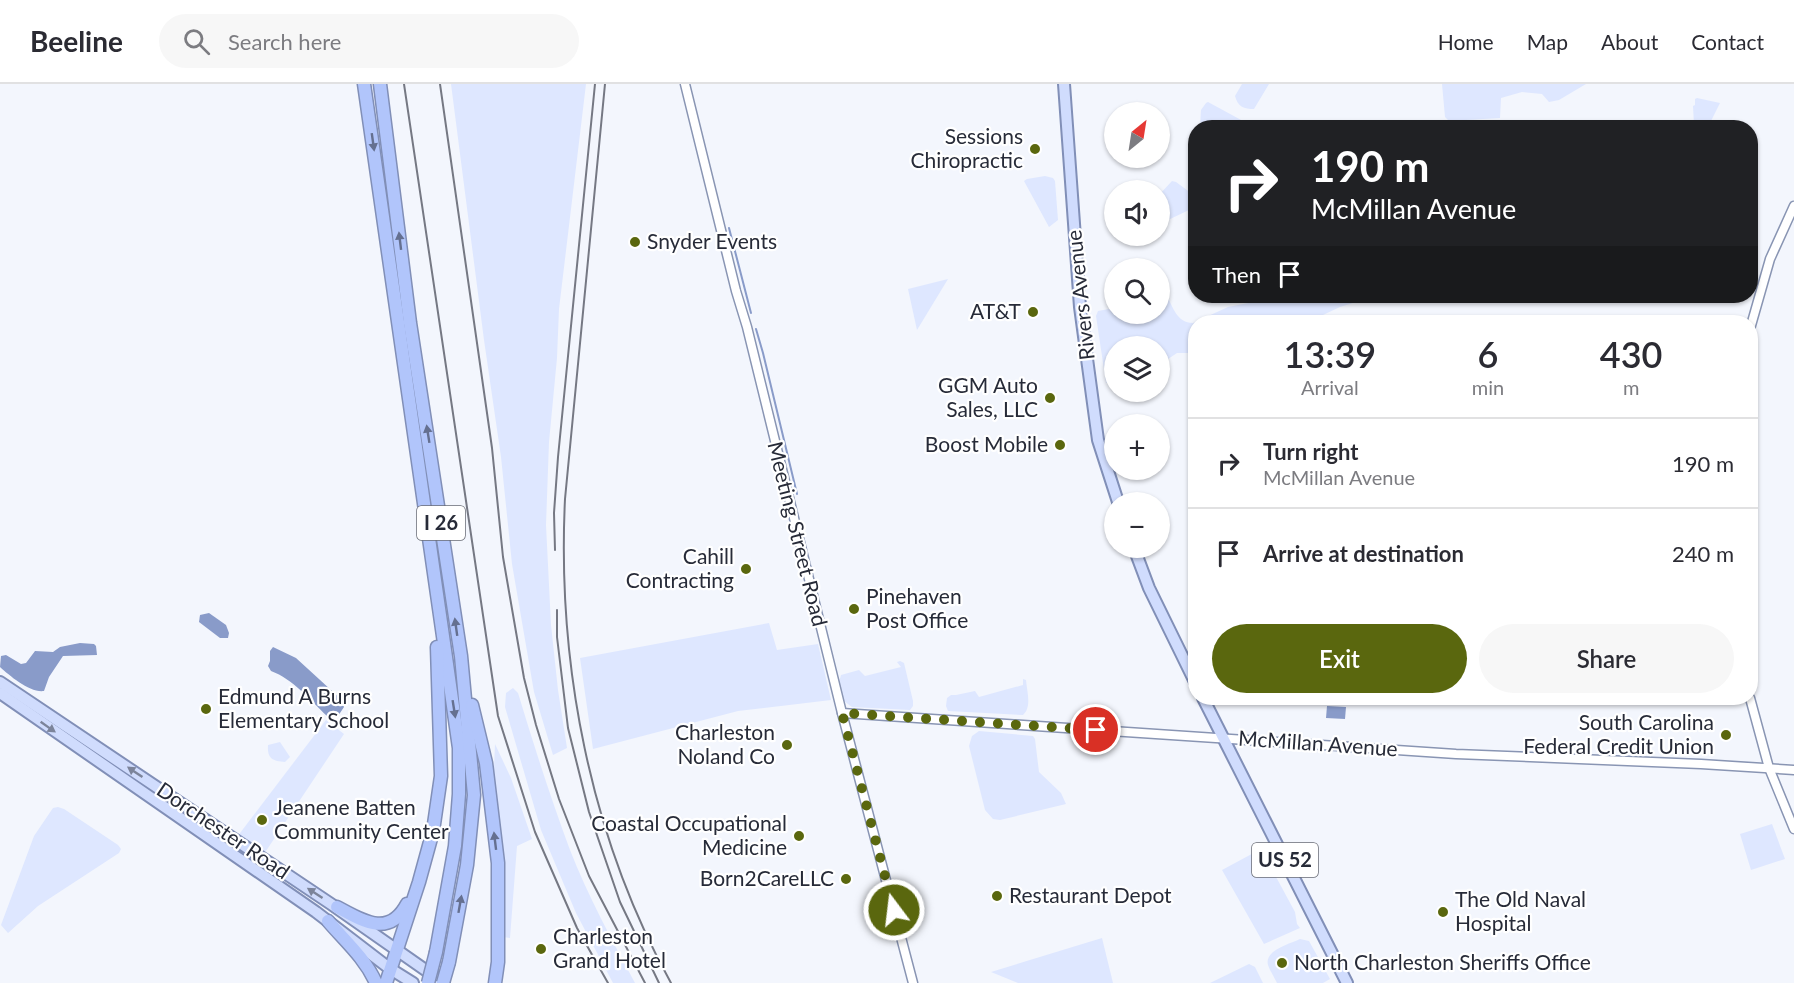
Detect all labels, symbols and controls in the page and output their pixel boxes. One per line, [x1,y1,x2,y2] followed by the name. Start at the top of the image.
[159,14,579,68] search box
[30,24,123,58] text: Beeline
[180,25,213,58] icon: search
[228,28,341,55] text: Search here
[1438,29,1494,54] text: Home
[1527,29,1568,54] text: Map
[1601,29,1658,54] text: About
[1691,29,1764,54] text: Contact
[1104,102,1170,168] north arrow
[1104,102,1170,558] map controls
[910,123,1023,172] place label: Sessions Chiropractic
[368,133,377,152] one-way arrow
[1311,141,1429,191] text: 190 m
[1028,142,1042,156] marker: Sessions Chiropractic
[1212,144,1290,222] icon: right
[1104,180,1170,246] button: sound
[1311,192,1516,225] text: McMillan Avenue
[647,228,777,253] place label: Snyder Events
[1060,229,1099,361] street label: Rivers Avenue
[395,232,405,251] one-way arrow
[628,235,642,249] marker: Snyder Events
[1104,258,1170,324] button: search
[1273,258,1306,291] icon: arrive
[1212,261,1261,288] text: Then
[970,298,1022,323] place label: AT&T
[1026,305,1040,319] marker: AT&T
[1284,332,1376,376] text: 13:39
[1478,332,1498,376] text: 6
[1600,332,1662,376] text: 430
[1104,336,1170,402] button: layers
[938,372,1038,421] place label: GGM Auto Sales, LLC
[1301,375,1359,399] text: Arrival
[1472,375,1504,399] text: min
[1623,375,1639,399] text: m
[1043,391,1057,405] marker: GGM Auto Sales, LLC
[1104,414,1170,480] button: +
[423,425,432,444] one-way arrow
[925,431,1048,456] place label: Boost Mobile
[1053,438,1067,452] marker: Boost Mobile
[1263,438,1358,465] text: Turn right
[763,439,834,629] street label: Meeting Street Road
[1212,447,1245,480] icon: right
[1672,450,1734,477] text: 190 m
[1263,465,1415,489] text: McMillan Avenue
[1104,492,1170,558] button: −
[417,506,465,540] road number: I 26
[1212,537,1245,570] icon: arrive
[1263,540,1464,567] text: Arrive at destination
[1672,540,1734,567] text: 240 m
[626,543,734,592] place label: Cahill Contracting
[739,562,753,576] marker: Cahill Contracting
[866,583,968,632] place label: Pinehaven Post Office
[847,602,861,616] marker: Pinehaven Post Office
[452,617,461,636] one-way arrow
[1212,624,1467,693] button: Exit
[1479,624,1734,693] button: Share
[218,683,389,732] place label: Edmund A Burns Elementary School
[449,700,458,719] one-way arrow
[199,702,213,716] marker: Edmund A Burns Elementary School
[1070,704,1121,755] pin
[1523,709,1714,758] place label: South Carolina Federal Credit Union
[1079,713,1112,746] icon: arrive
[675,719,775,768] place label: Charleston Noland Co
[40,721,56,732] one-way arrow
[1238,724,1399,761] street label: McMillan Avenue
[1719,728,1733,742] marker: South Carolina Federal Credit Union
[780,738,794,752] marker: Charleston Noland Co
[127,767,143,778] one-way arrow
[153,776,295,883] street label: Dorchester Road
[274,794,449,843] place label: Jeanene Batten Community Center
[591,810,787,859] place label: Coastal Occupational Medicine
[255,813,269,827] marker: Jeanene Batten Community Center
[792,829,806,843] marker: Coastal Occupational Medicine
[491,831,500,850] one-way arrow
[1252,843,1318,877] road number: US 52
[700,865,834,890] place label: Born2CareLLC
[839,872,853,886] marker: Born2CareLLC
[862,878,926,942] position arrow
[1009,882,1172,907] place label: Restaurant Depot
[1455,886,1586,935] place label: The Old Naval Hospital
[306,887,323,898] one-way arrow
[990,889,1004,903] marker: Restaurant Depot
[456,894,465,913] one-way arrow
[1436,905,1450,919] marker: The Old Naval Hospital
[553,923,666,972] place label: Charleston Grand Hotel
[534,942,548,956] marker: Charleston Grand Hotel
[1294,949,1591,974] place label: North Charleston Sheriffs Office
[1275,956,1289,970] marker: North Charleston Sheriffs Office

